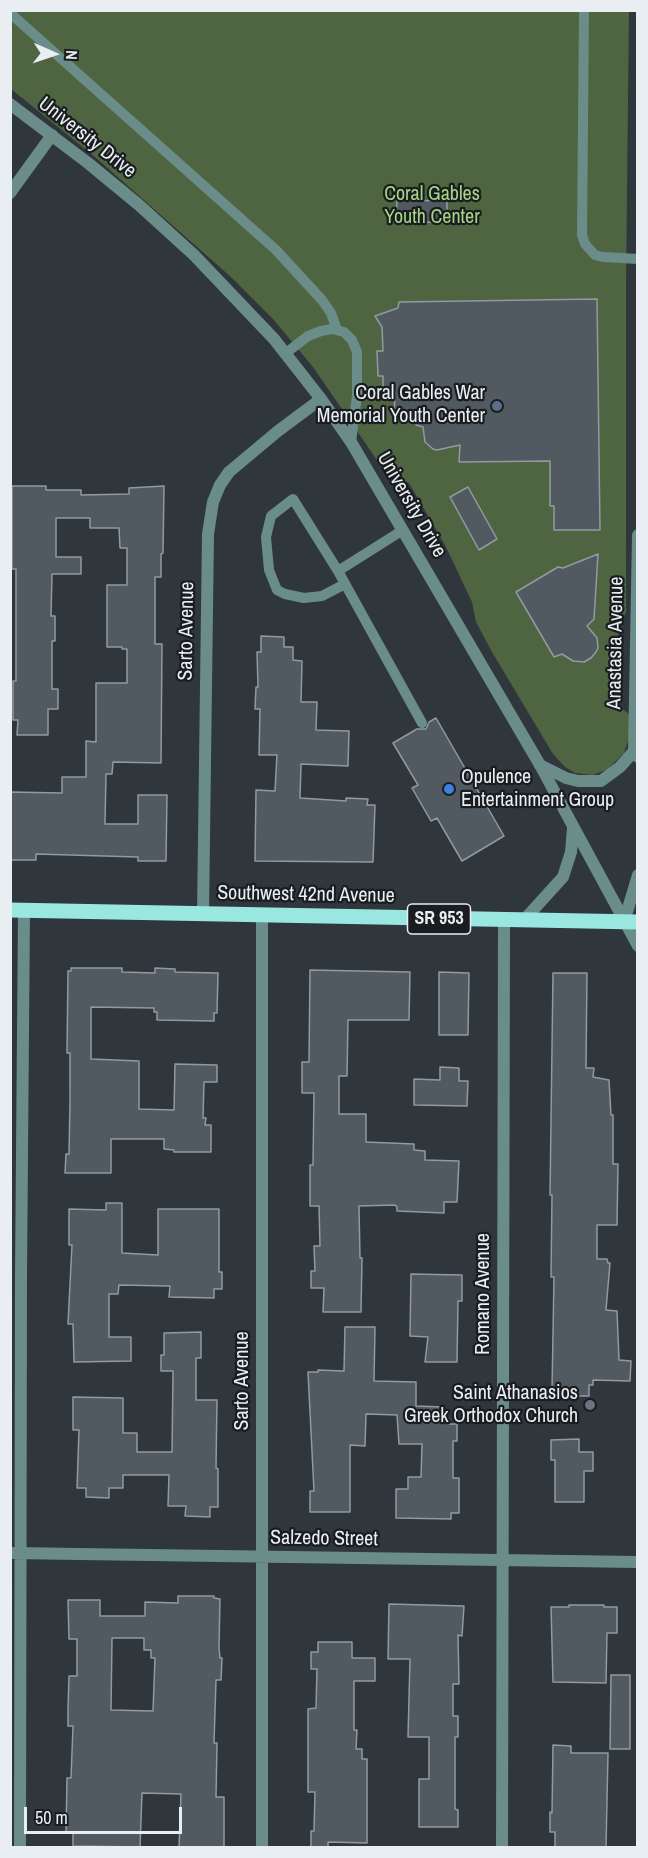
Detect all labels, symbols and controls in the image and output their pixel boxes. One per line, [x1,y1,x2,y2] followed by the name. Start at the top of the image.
[24,24,84,84] north arrow
[61,50,83,60] text: N
[33,92,141,184] street label: University Drive
[384,183,480,230] park label: Coral Gables Youth Center
[317,382,485,429] place label: Coral Gables War Memorial Youth Center
[490,399,504,413] marker: Coral Gables War Memorial Youth Center
[371,448,451,562] street label: University Drive
[603,576,629,710] street label: Anastasia Avenue
[174,581,200,681] street label: Sarto Avenue
[461,766,614,813] place label: Opulence Entertainment Group
[442,782,456,796] marker: Opulence Entertainment Group
[217,881,395,909] street label: Southwest 42nd Avenue
[408,904,470,934] road number: SR 953
[472,1233,496,1355] street label: Romano Avenue
[231,1331,255,1431] street label: Sarto Avenue
[404,1382,578,1429] place label: Saint Athanasios Greek Orthodox Church
[583,1398,597,1412] marker: Saint Athanasios Greek Orthodox Church
[270,1526,378,1552] street label: Salzedo Street
[27,1795,184,1833] scale bar
[35,1805,68,1830] text: 50 m

